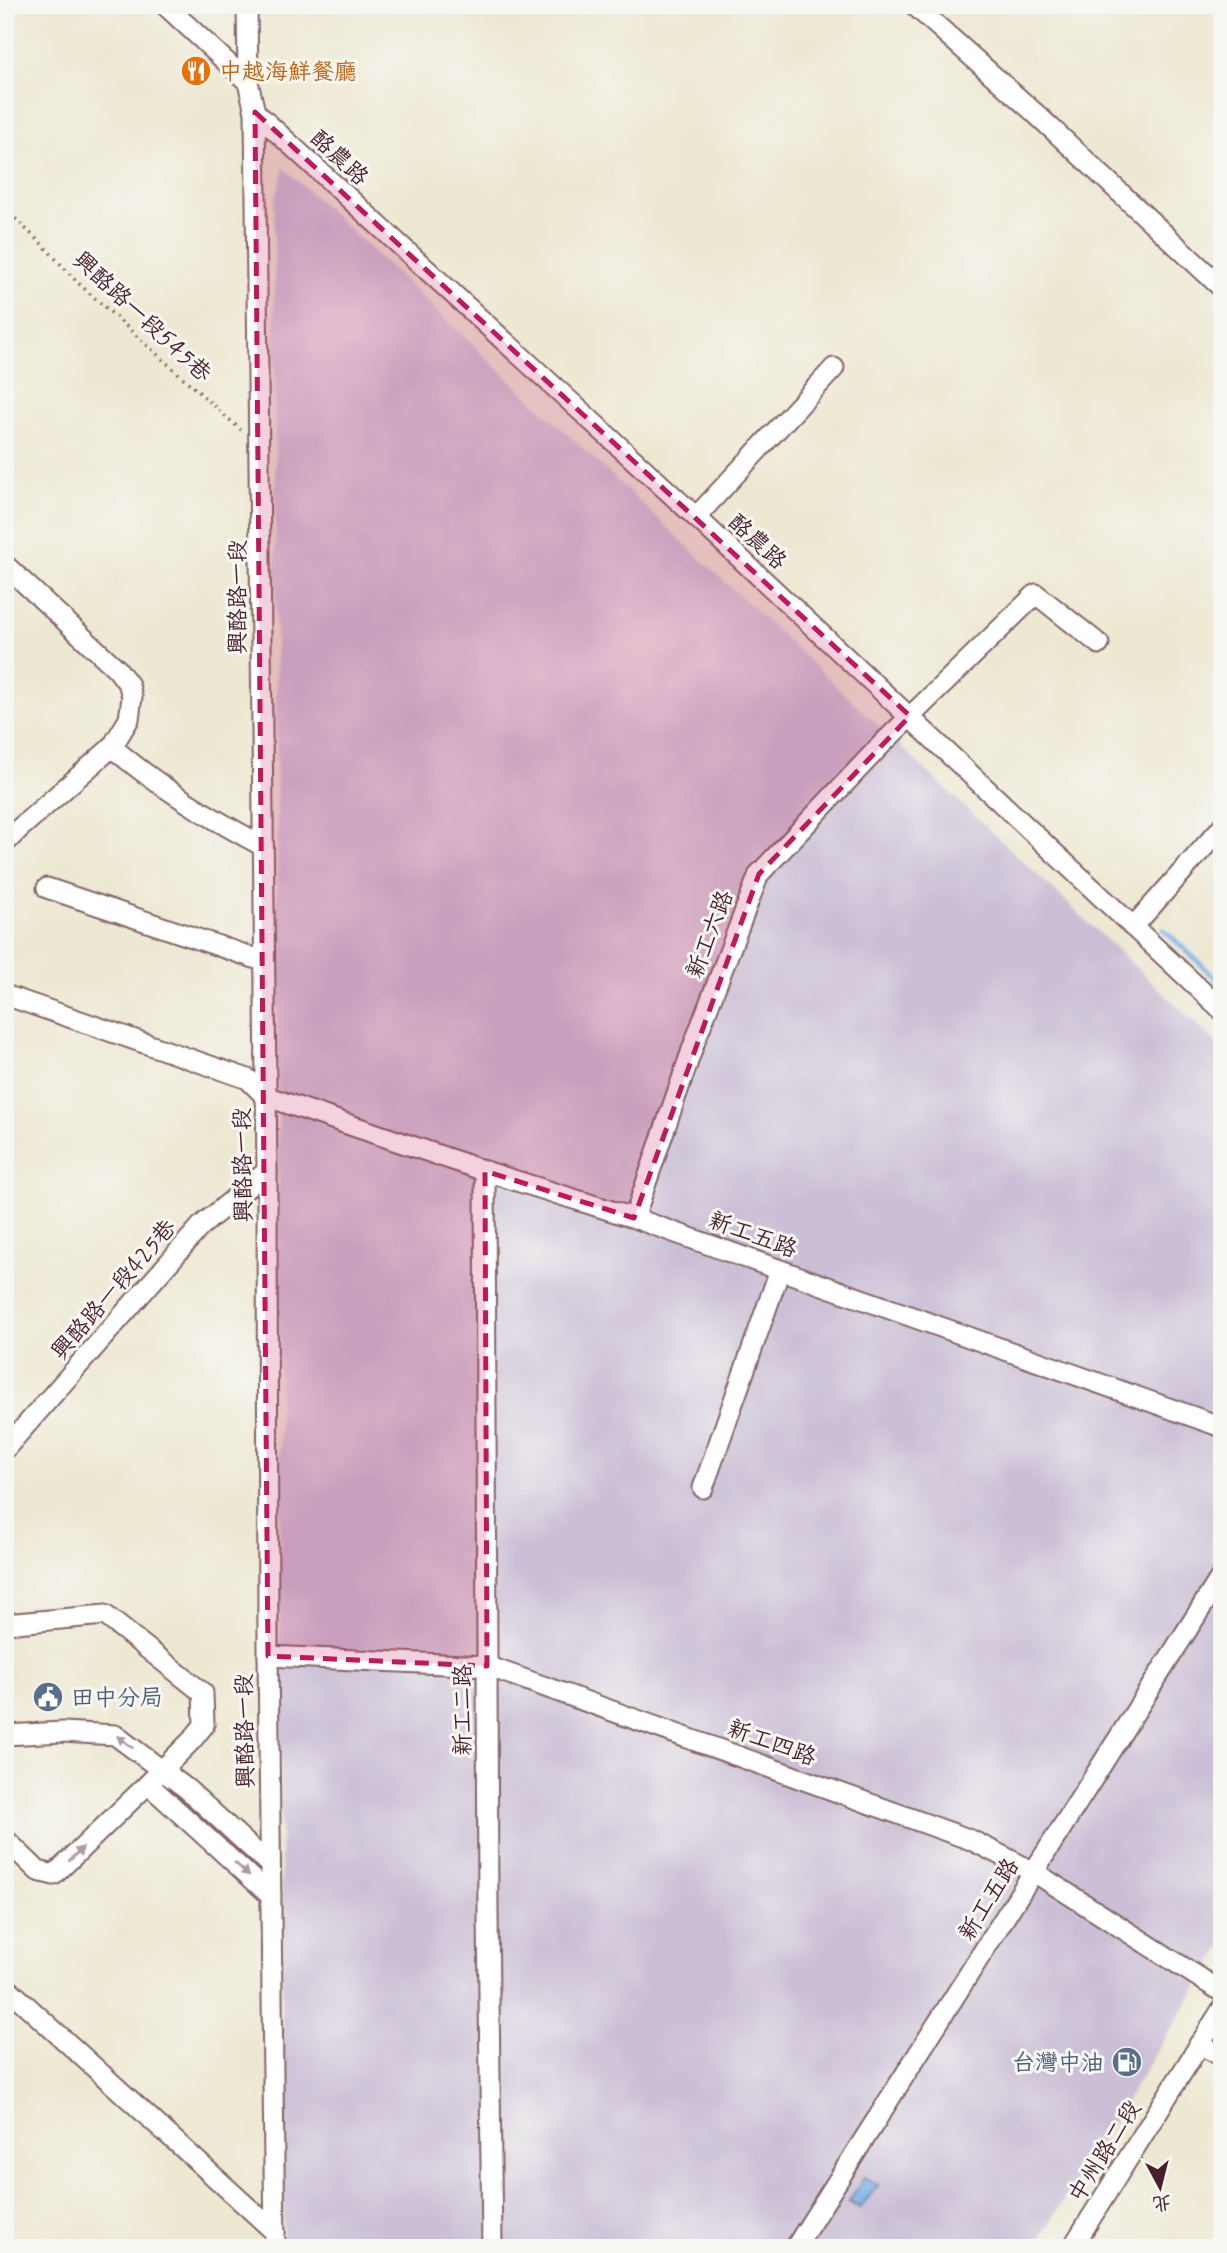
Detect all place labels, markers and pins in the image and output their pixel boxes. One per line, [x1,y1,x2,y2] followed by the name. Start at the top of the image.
[179,54,213,88] restaurant icon: 中越海鮮餐廳
[219,58,357,88] place label: 中越海鮮餐廳
[31,1680,65,1714] public building icon: 田中分局
[71,1684,163,1714] place label: 田中分局
[1110,2045,1144,2079] fuel station icon: 台灣中油
[1012,2049,1104,2079] place label: 台灣中油

